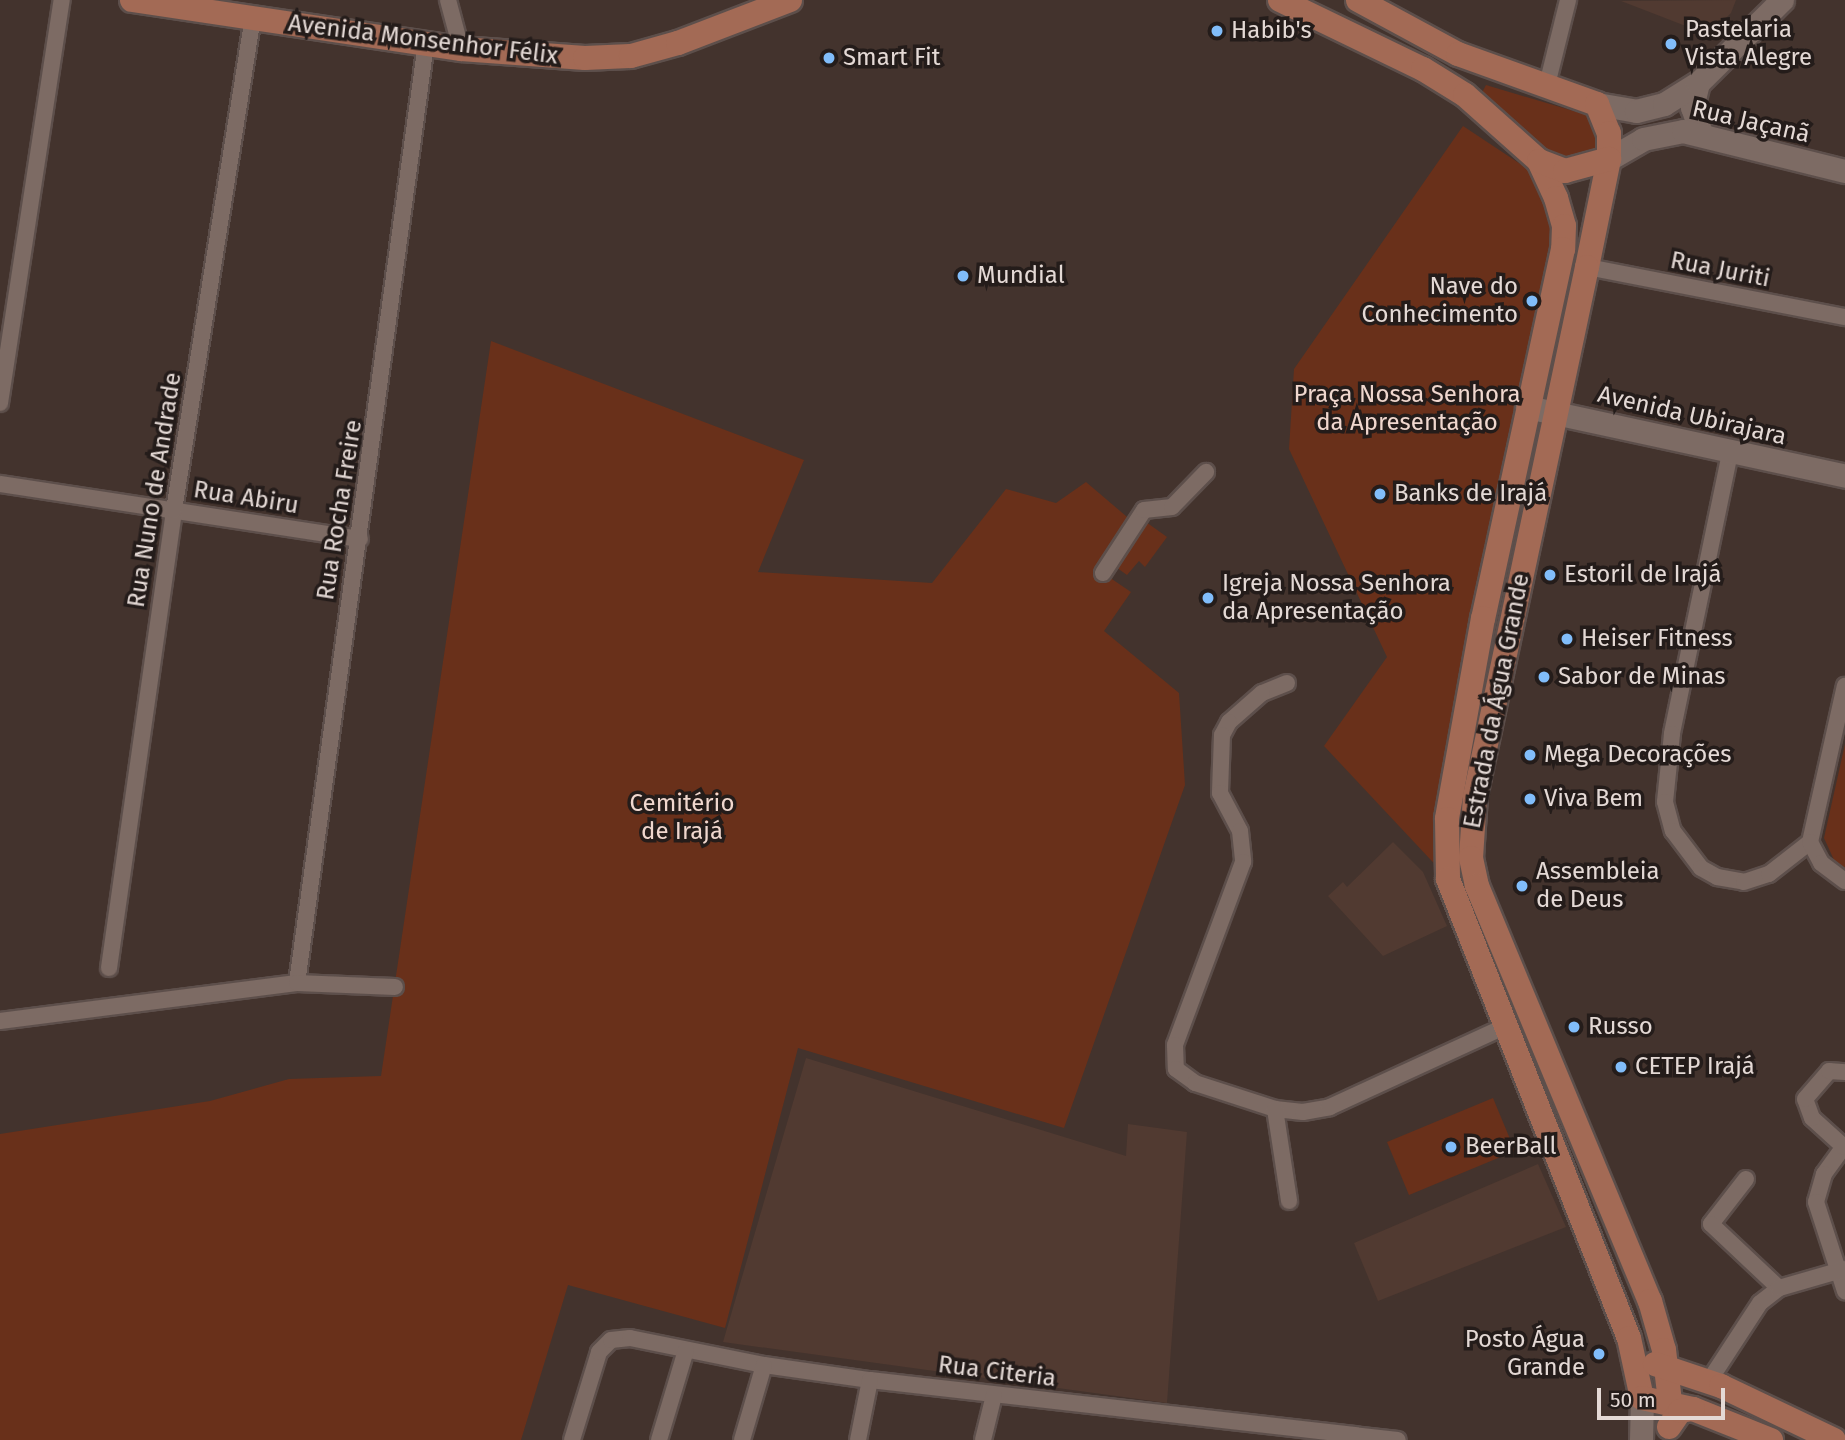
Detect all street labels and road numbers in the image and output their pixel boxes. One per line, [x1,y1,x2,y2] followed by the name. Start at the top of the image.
[287,9,559,71] street label: Avenida Monsenhor Félix
[1689,95,1813,149] street label: Rua Jaçanã
[1668,246,1772,294] street label: Rua Juriti
[122,370,188,610] street label: Rua Nuno de Andrade
[1595,380,1789,452] street label: Avenida Ubirajara
[312,418,368,602] street label: Rua Rocha Freire
[191,475,301,521] street label: Rua Abiru
[1458,571,1536,831] street label: Estrada da Água Grande
[936,1350,1058,1394] street label: Rua Citeria

